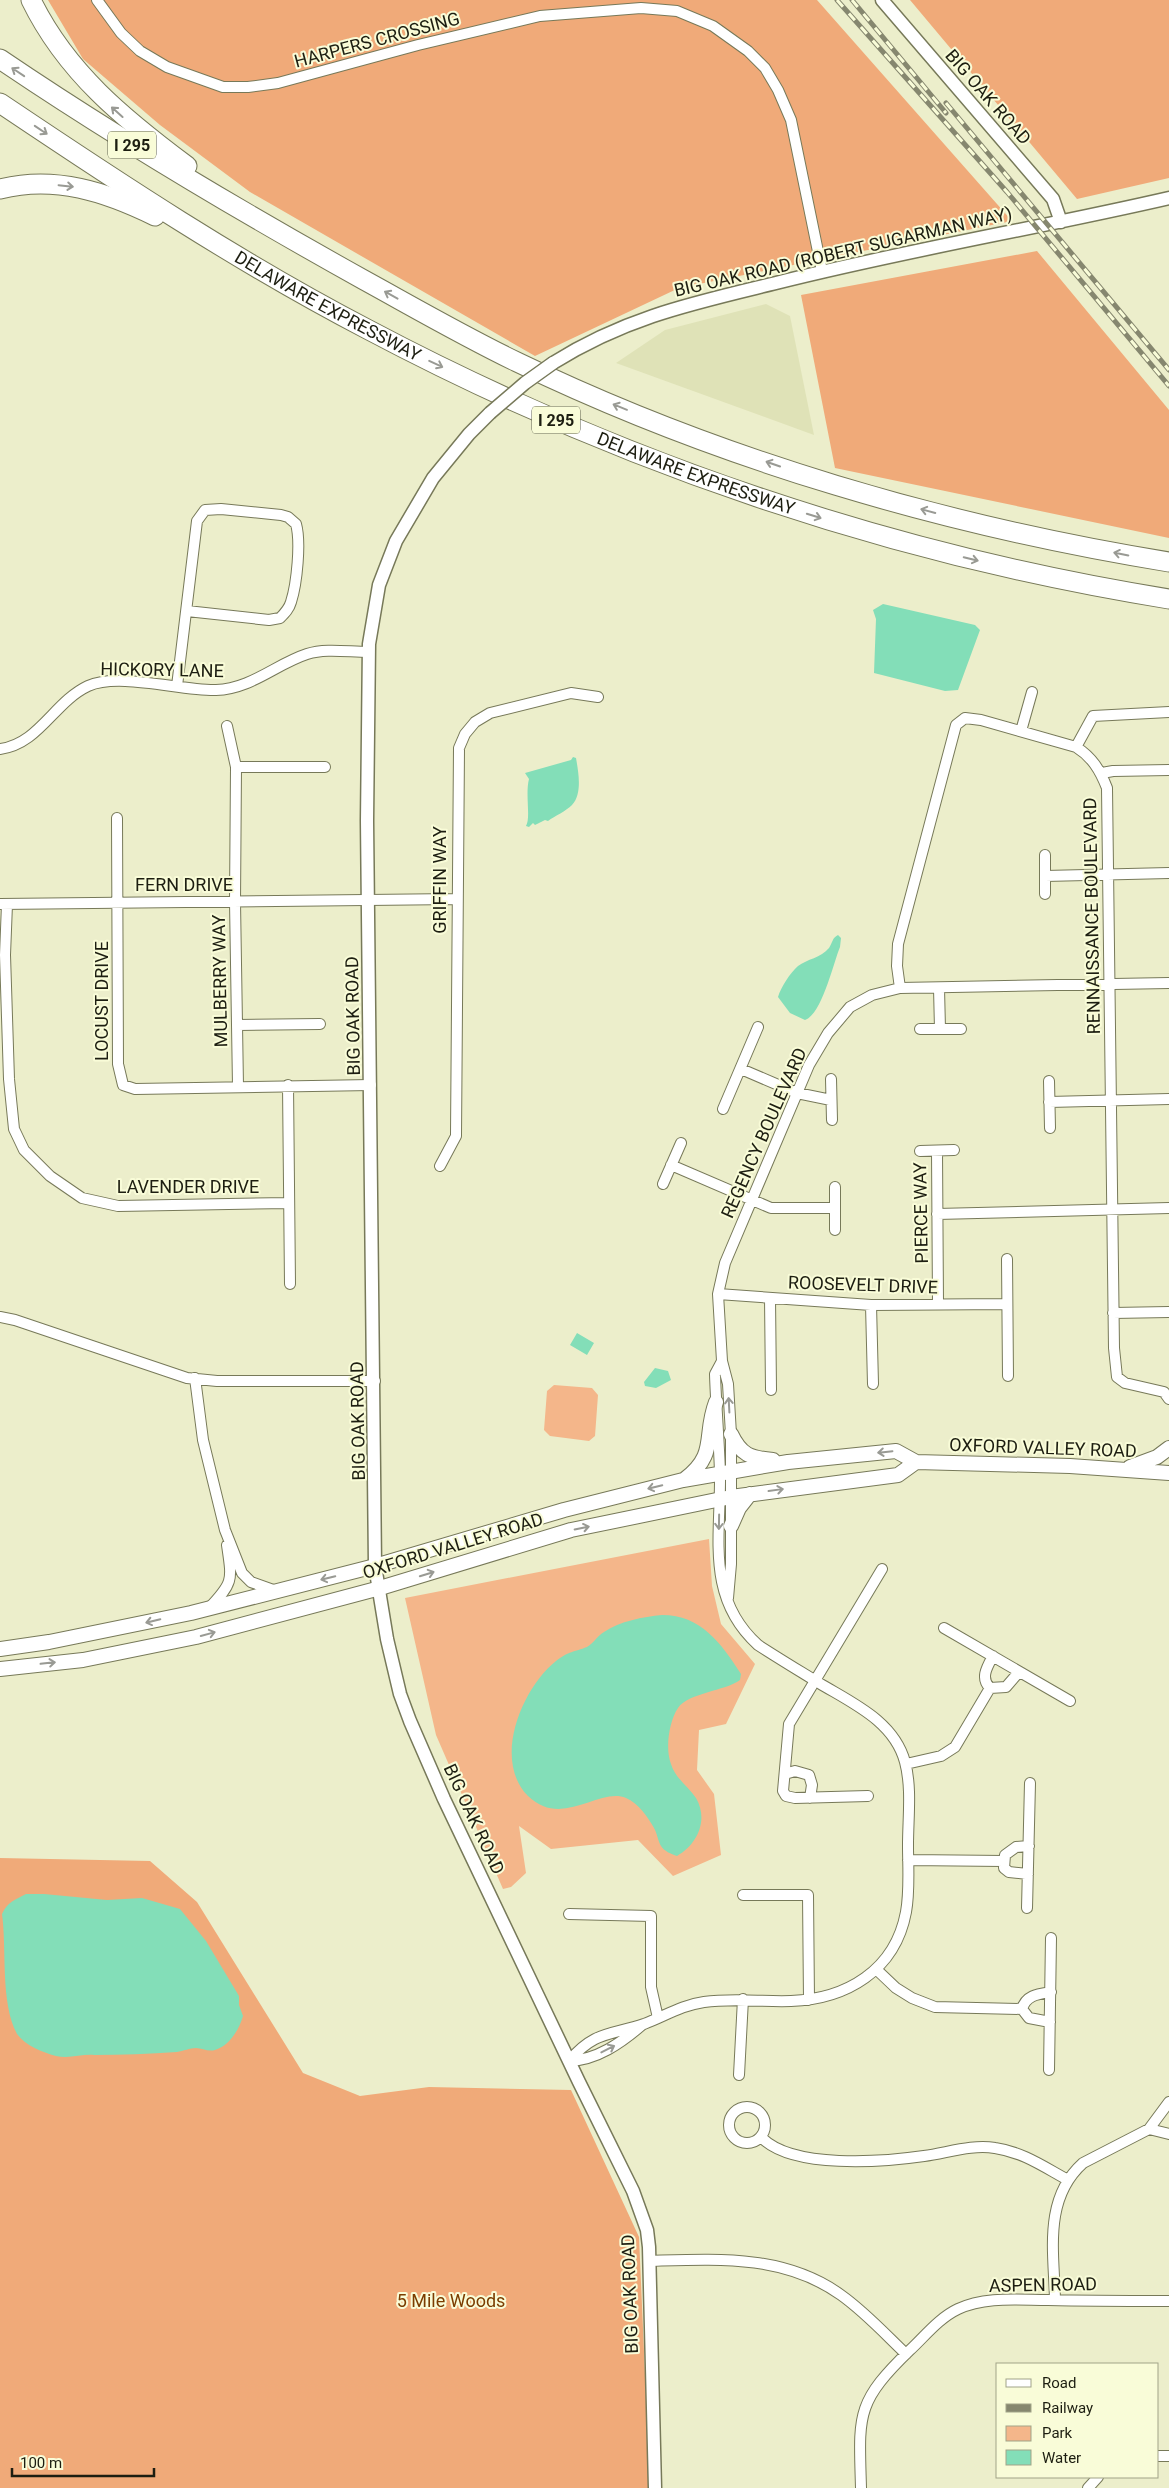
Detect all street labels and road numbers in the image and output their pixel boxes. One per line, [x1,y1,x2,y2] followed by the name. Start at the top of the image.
[292,7,462,72] street label: HARPERS CROSSING
[941,45,1035,149] street label: BIG OAK ROAD
[108,132,156,158] road number: I 295
[672,202,1014,302] street label: BIG OAK ROAD (ROBERT SUGARMAN WAY)
[231,246,425,365] street label: DELAWARE EXPRESSWAY
[532,406,580,434] road number: I 295
[594,427,798,519] street label: DELAWARE EXPRESSWAY
[100,658,224,681] street label: HICKORY LANE
[1079,797,1104,1035] street label: RENNAISSANCE BOULEVARD
[429,826,450,934] street label: GRIFFIN WAY
[135,874,233,895] street label: FERN DRIVE
[208,914,231,1048] street label: MULBERRY WAY
[91,941,112,1061] street label: LOCUST DRIVE
[341,956,364,1076] street label: BIG OAK ROAD
[716,1044,811,1221] street label: REGENCY BOULEVARD
[909,1162,932,1264] street label: PIERCE WAY
[117,1176,259,1197] street label: LAVENDER DRIVE
[788,1271,938,1298] street label: ROOSEVELT DRIVE
[346,1361,369,1481] street label: BIG OAK ROAD
[949,1434,1137,1461] street label: OXFORD VALLEY ROAD
[360,1508,546,1583] street label: OXFORD VALLEY ROAD
[440,1760,509,1877] street label: BIG OAK ROAD
[617,2234,642,2354] street label: BIG OAK ROAD
[989,2273,1097,2296] street label: ASPEN ROAD

